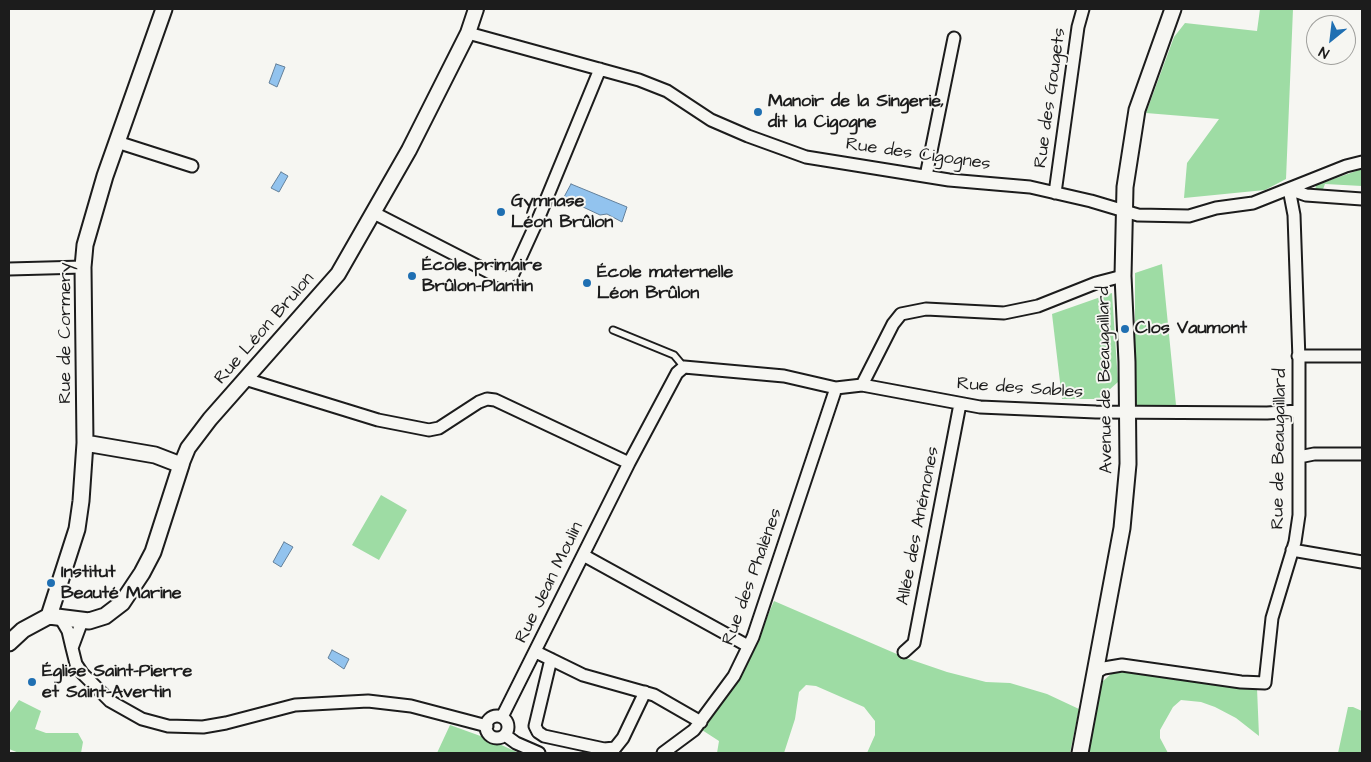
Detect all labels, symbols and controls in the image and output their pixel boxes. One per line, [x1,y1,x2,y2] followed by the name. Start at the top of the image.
[1306,15,1356,65] north arrow
[1030,27,1072,169] street label: Rue des Gougets
[1316,41,1333,63] text: N
[768,91,944,134] place label: Manoir de la Singerie, dit la Cigogne
[752,106,764,118] marker: Manoir de la Singerie, dit la Cigogne
[844,134,992,176] street label: Rue des Cigognes
[511,191,613,233] place label: Gymnase Léon Brûlon
[495,206,507,218] marker: Gymnase Léon Brûlon
[422,255,542,298] place label: École primaire Brûlon-Plantin
[55,262,77,404] street label: Rue de Cormery
[597,262,733,304] place label: École maternelle Léon Brûlon
[211,269,319,389] street label: Rue Léon Brulon
[406,270,418,282] marker: École primaire Brûlon-Plantin
[581,277,593,289] marker: École maternelle Léon Brûlon
[1094,286,1118,474] street label: Avenue de Beaugaillard
[1135,318,1247,340] place label: Clos Vaumont
[1119,323,1131,335] marker: Clos Vaumont
[1268,368,1292,530] street label: Rue de Beaugaillard
[956,374,1084,404] street label: Rue des Sables
[893,445,945,607] street label: Allée des Anémones
[718,506,788,648] street label: Rue des Phalènes
[511,519,589,647] street label: Rue Jean Moulin
[61,562,181,604] place label: Institut Beauté Marine
[45,577,57,589] marker: Institut Beauté Marine
[42,661,192,704] place label: Église Saint-Pierre et Saint-Avertin
[26,676,38,688] marker: Église Saint-Pierre et Saint-Avertin

